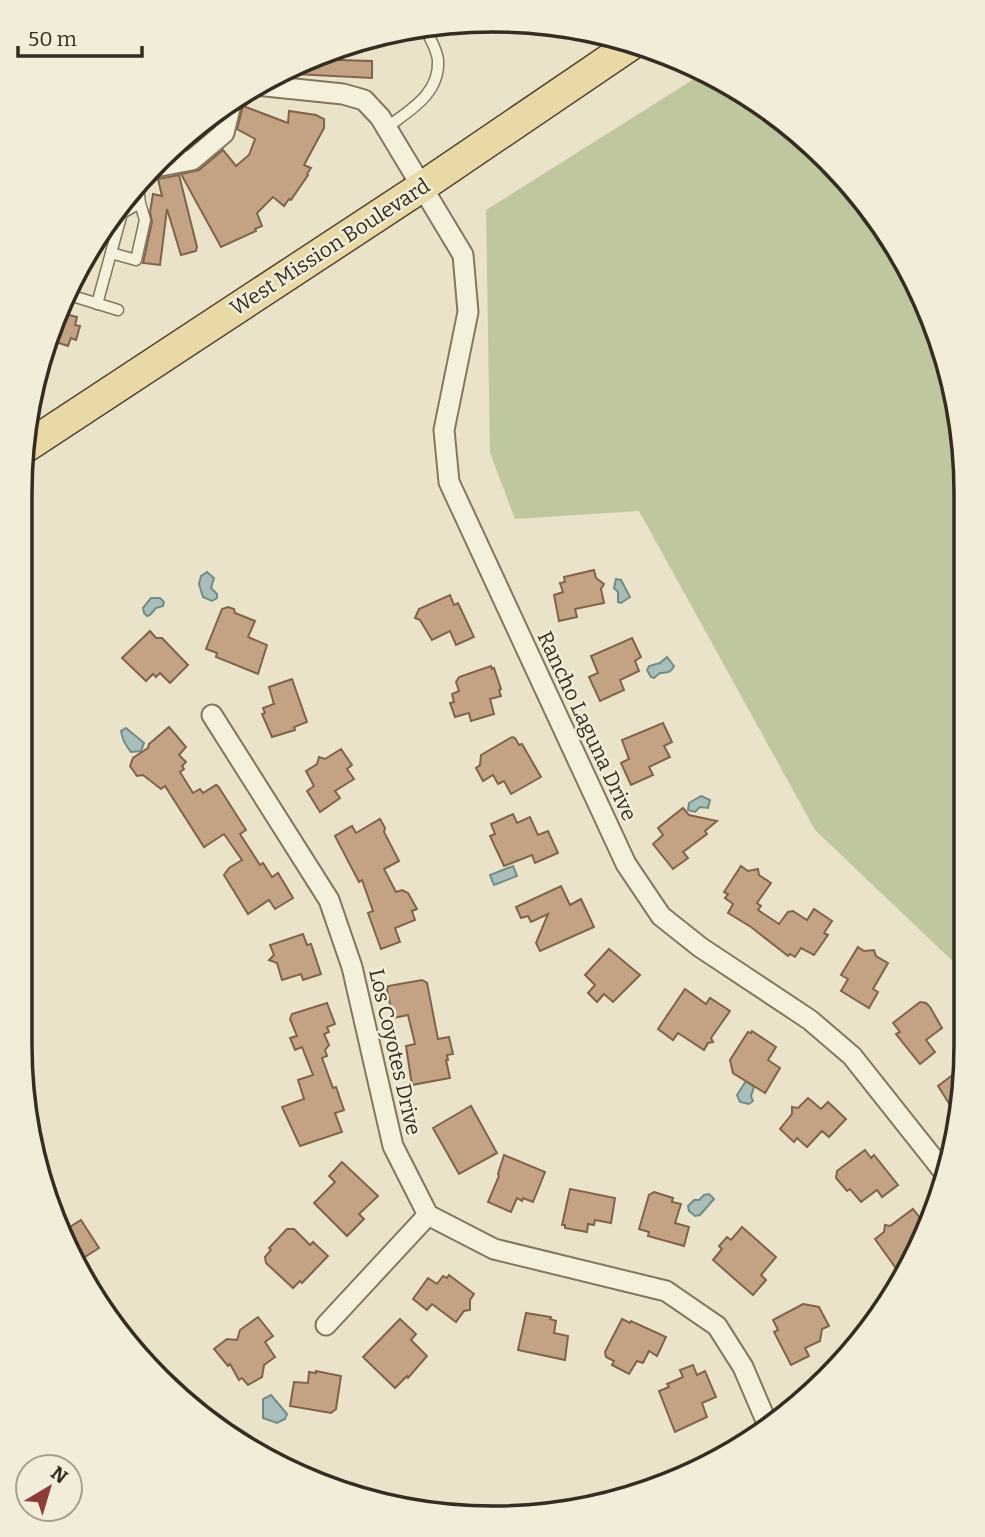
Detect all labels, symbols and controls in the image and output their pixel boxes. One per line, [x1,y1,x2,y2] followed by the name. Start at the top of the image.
[18,14,142,58] scale bar
[28,26,77,52] text: 50 m
[225,173,435,321] street label: West Mission Boulevard
[532,627,642,825] street label: Rancho Laguna Drive
[363,966,427,1138] street label: Los Coyotes Drive
[14,1453,84,1523] north arrow
[46,1461,72,1489] text: N

